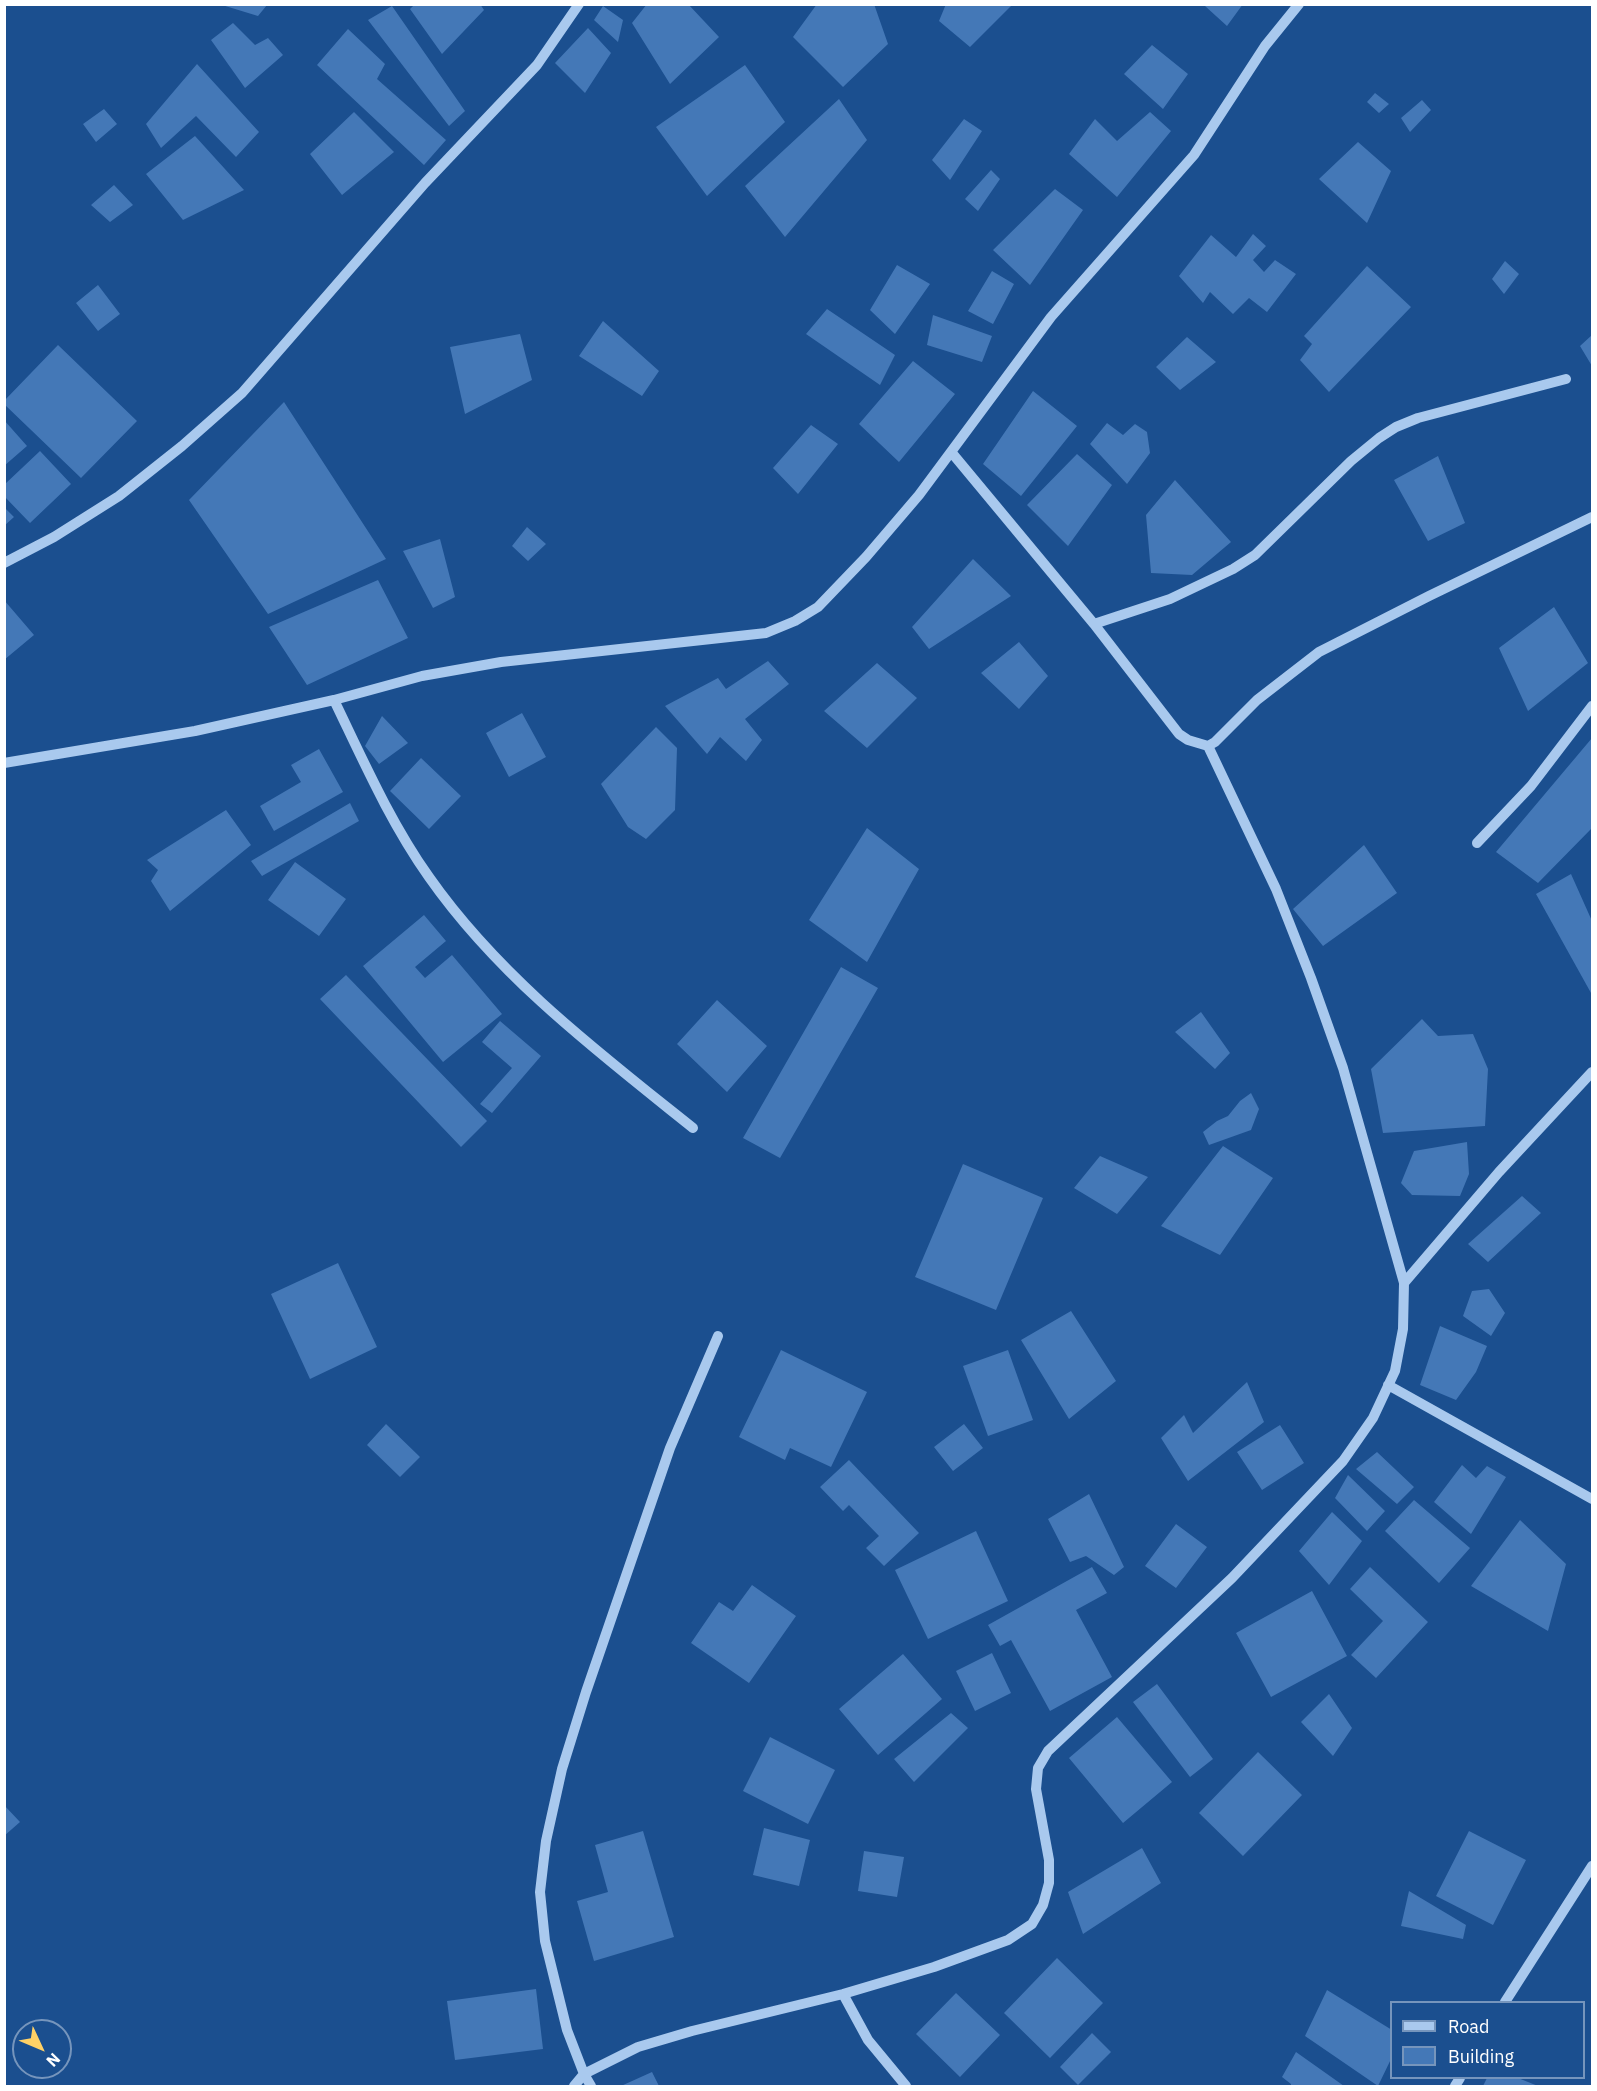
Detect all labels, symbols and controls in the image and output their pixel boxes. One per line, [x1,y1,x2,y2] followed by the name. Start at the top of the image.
[1390,2001,1585,2079] legend
[1448,2015,1489,2038] text: Road
[12,2019,72,2079] north arrow
[1448,2045,1514,2068] text: Building
[42,2049,65,2071] text: N

